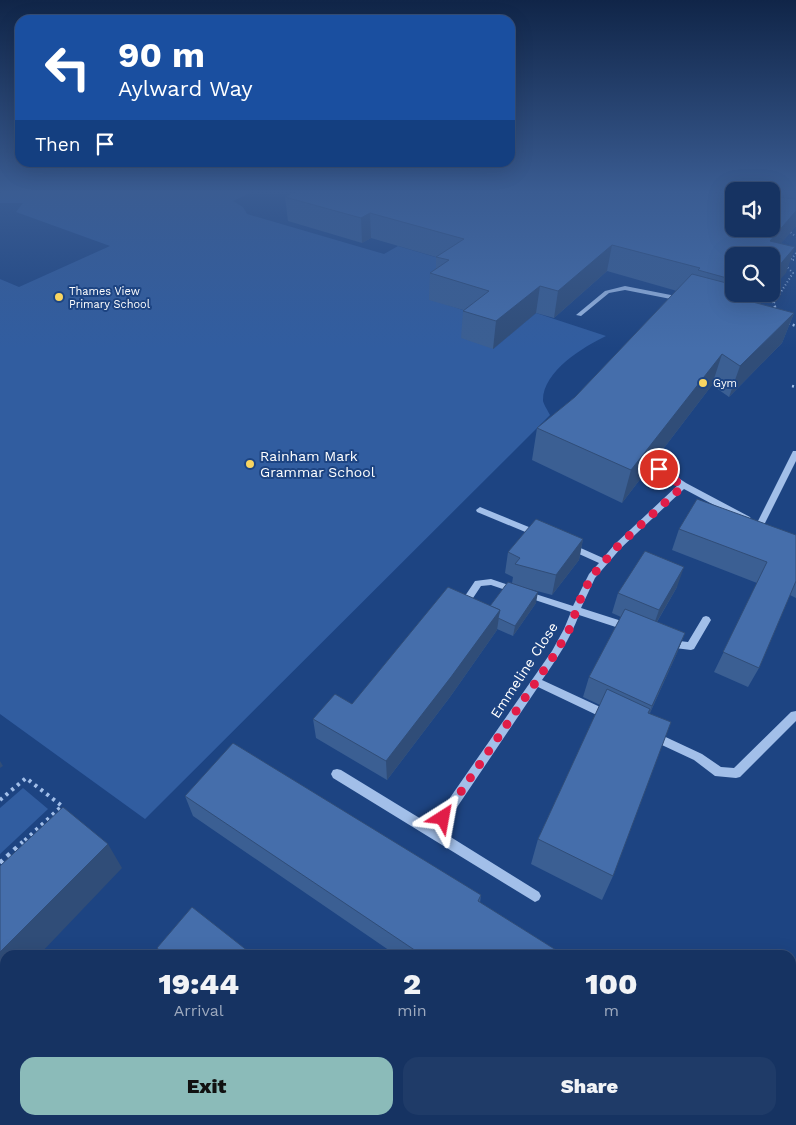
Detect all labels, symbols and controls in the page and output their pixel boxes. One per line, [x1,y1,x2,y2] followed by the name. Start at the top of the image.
[118,34,205,76] text: 90 m
[35,35,100,100] icon: left
[118,76,253,101] text: Aylward Way
[91,130,119,158] icon: arrive
[35,133,81,156] text: Then
[725,182,780,302] map controls
[725,182,780,237] button: sound
[725,247,780,302] button: search
[69,285,151,311] place label: Thames View Primary School
[53,291,65,303] marker: Thames View Primary School
[697,377,709,389] marker: Gym
[713,377,737,390] place label: Gym
[260,448,376,480] place label: Rainham Mark Grammar School
[638,448,680,490] pin
[645,455,673,483] icon: arrive
[244,458,256,470] marker: Rainham Mark Grammar School
[487,619,561,721] street label: Emmeline Close
[416,791,468,843] position arrow
[158,966,239,1001] text: 19:44
[403,966,421,1001] text: 2
[585,966,638,1001] text: 100
[174,1001,224,1020] text: Arrival
[397,1001,427,1020] text: min
[604,1001,619,1020] text: m
[20,1057,393,1115] button: Exit
[403,1057,776,1115] button: Share

